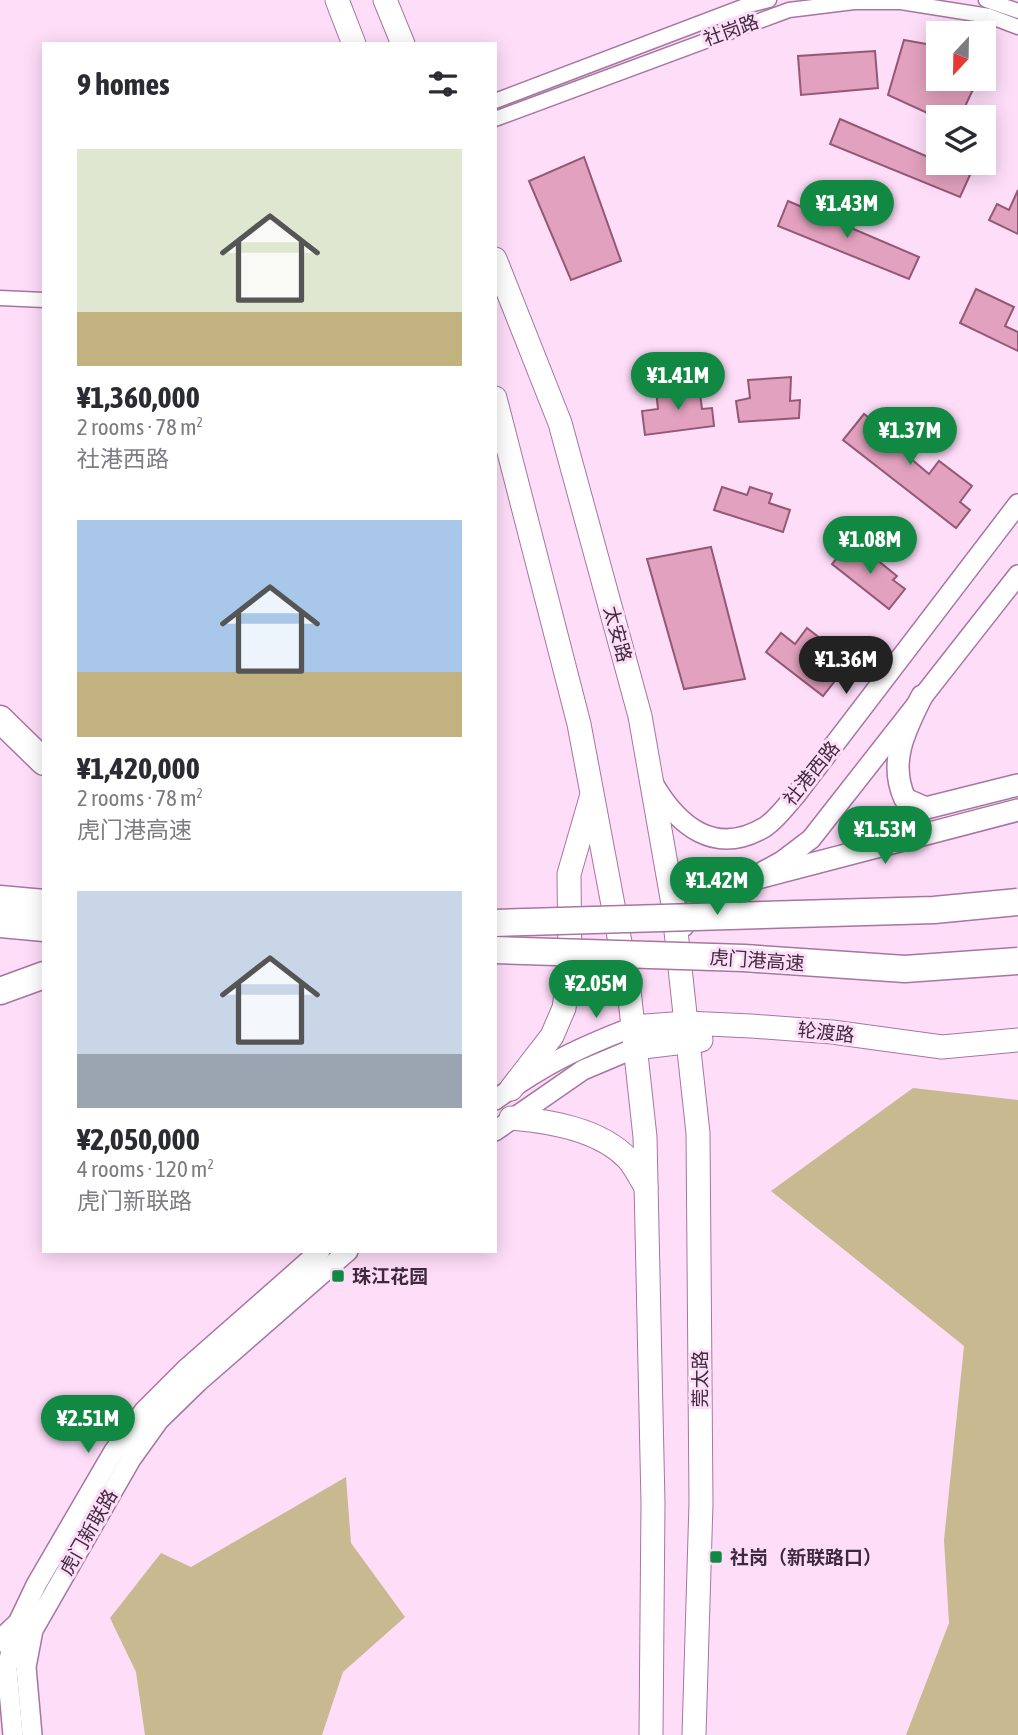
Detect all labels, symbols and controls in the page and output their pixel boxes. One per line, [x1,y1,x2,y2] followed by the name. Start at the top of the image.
[700,10,762,50] street label: 社岗路
[926,21,996,91] north arrow
[926,21,996,175] map controls
[424,65,462,103] icon: filters
[77,67,170,101] text: 9 homes
[926,105,996,175] button: layers
[790,180,904,240] pin: ¥1.43M
[816,190,878,216] text: ¥1.43M
[207,195,333,321] icon: home
[621,352,735,412] pin: ¥1.41M
[647,362,709,388] text: ¥1.41M
[77,380,200,414] text: ¥1,360,000
[853,407,967,467] pin: ¥1.37M
[77,414,203,440] text: 2 rooms · 78 m²
[879,417,941,443] text: ¥1.37M
[77,446,169,472] text: 社港西路
[813,516,927,576] pin: ¥1.08M
[839,526,901,552] text: ¥1.08M
[207,566,333,692] icon: home
[600,604,636,664] street label: 太安路
[789,636,903,696] pin: ¥1.36M
[815,646,877,672] text: ¥1.36M
[779,737,843,809] street label: 社港西路
[77,751,200,785] text: ¥1,420,000
[77,785,203,811] text: 2 rooms · 78 m²
[828,806,942,866] pin: ¥1.53M
[854,816,916,842] text: ¥1.53M
[77,817,192,843] text: 虎门港高速
[660,858,774,917] pin: ¥1.42M
[686,867,748,893] text: ¥1.42M
[207,937,333,1063] icon: home
[709,946,805,974] street label: 虎门港高速
[539,960,653,1020] pin: ¥2.05M
[565,970,627,996] text: ¥2.05M
[796,1018,856,1046] street label: 轮渡路
[77,1122,200,1156] text: ¥2,050,000
[77,1156,214,1182] text: 4 rooms · 120 m²
[77,1188,192,1214] text: 虎门新联路
[352,1265,428,1287] place label: 珠江花园
[330,1268,346,1284] marker: 珠江花园
[689,1350,711,1408] street label: 莞太路
[31,1396,145,1455] pin: ¥2.51M
[57,1405,119,1431] text: ¥2.51M
[55,1485,121,1579] street label: 虎门新联路
[730,1546,882,1568] place label: 社岗（新联路口）
[708,1549,724,1565] marker: 社岗（新联路口）

